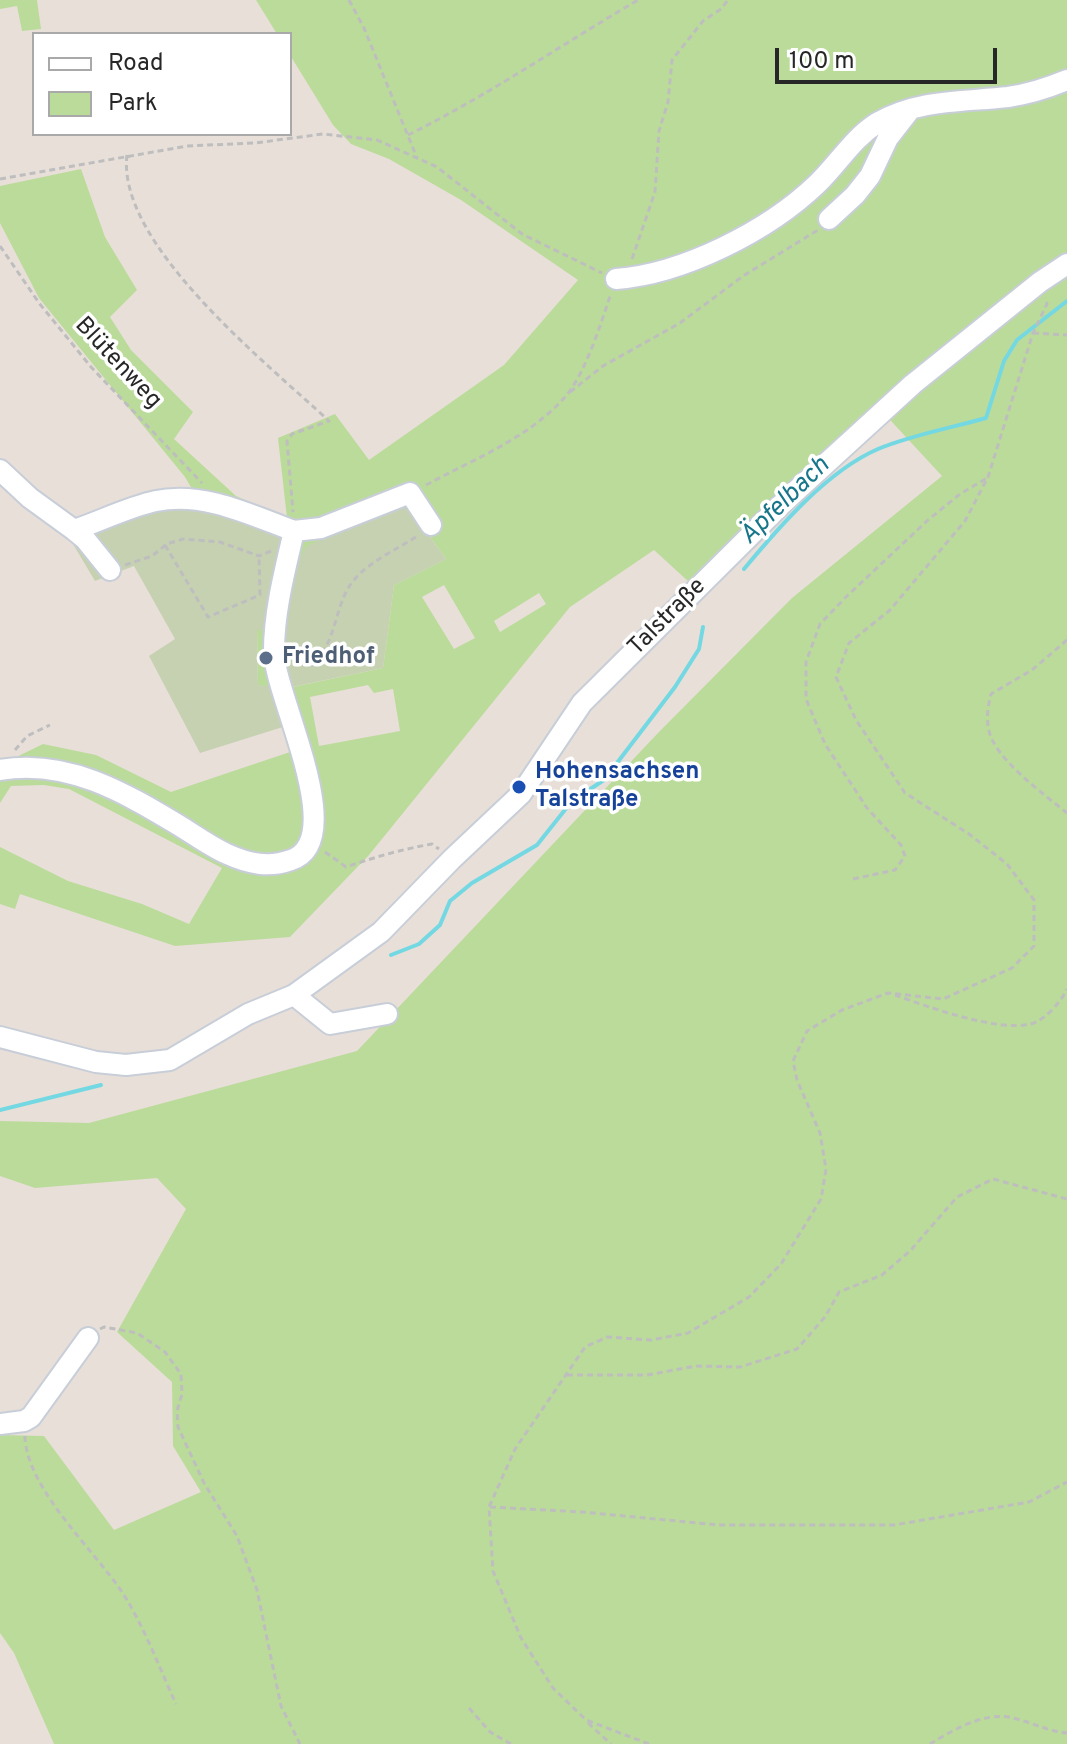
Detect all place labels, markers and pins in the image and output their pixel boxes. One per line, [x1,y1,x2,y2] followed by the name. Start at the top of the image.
[282,644,375,672] place label: Friedhof
[257,649,275,667] marker: Friedhof
[535,759,699,815] place label: Hohensachsen Talstraße
[510,778,528,796] marker: Hohensachsen Talstraße

